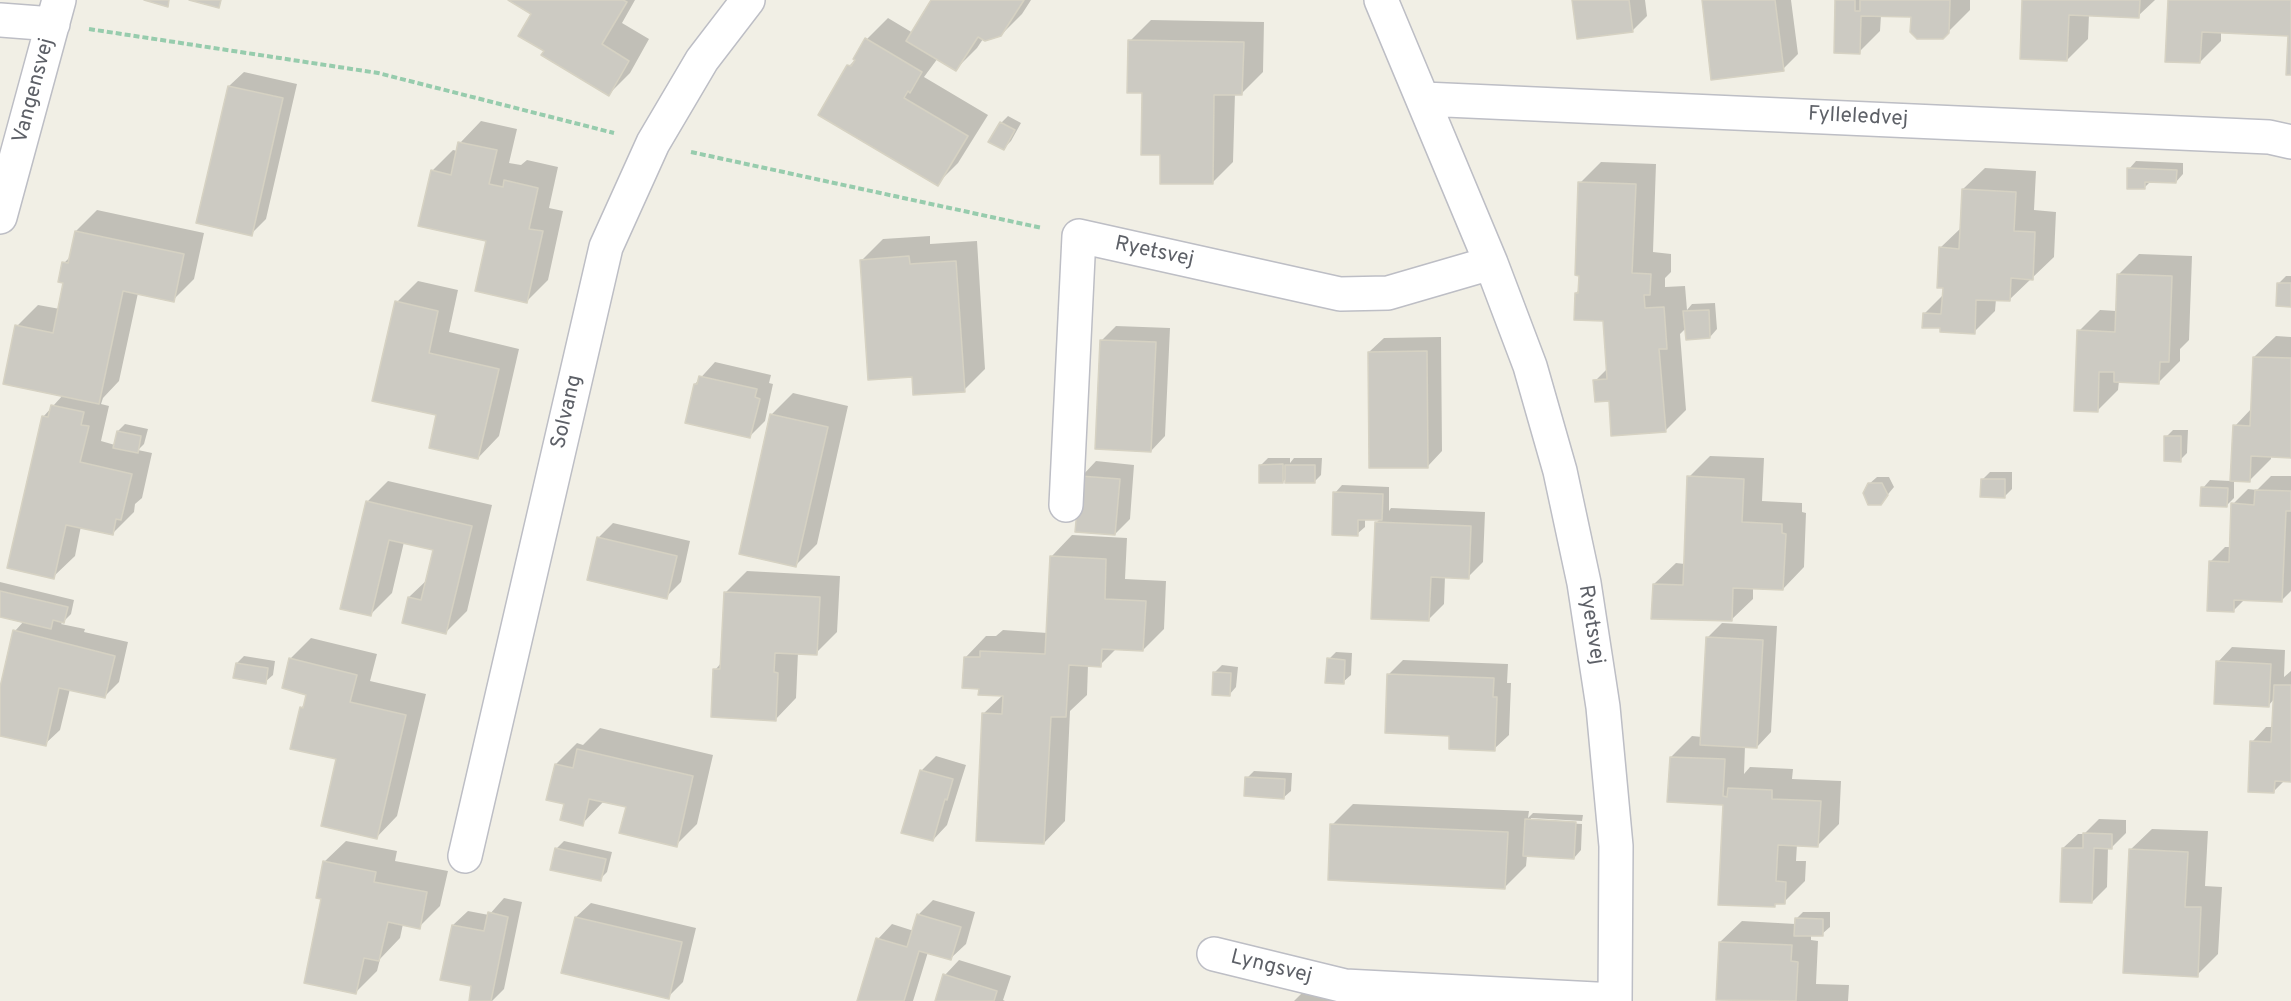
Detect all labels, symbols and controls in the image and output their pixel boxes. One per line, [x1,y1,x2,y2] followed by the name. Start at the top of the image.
[9,36,61,146] street label: Vangensvej
[1807,103,1909,133] street label: Fylleledvej
[1112,232,1196,274] street label: Ryetsvej
[547,373,589,451] street label: Solvang
[1571,583,1609,667] street label: Ryetsvej
[1228,946,1314,990] street label: Lyngsvej

